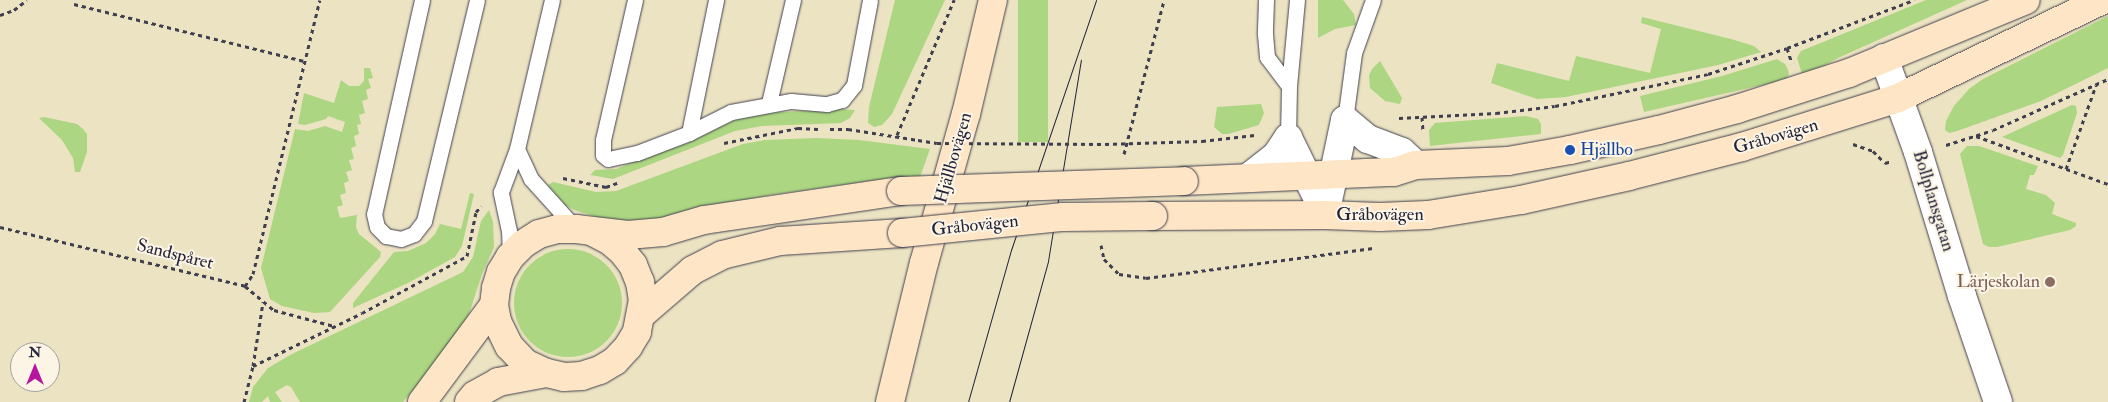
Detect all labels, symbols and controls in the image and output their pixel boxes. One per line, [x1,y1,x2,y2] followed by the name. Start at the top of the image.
[931,110,977,206] street label: Hjällbovägen
[1731,115,1821,159] street label: Gråbovägen
[1580,139,1633,161] place label: Hjällbo
[1564,144,1576,156] marker: Hjällbo
[1907,148,1959,254] street label: Bollplansgatan
[1336,204,1424,226] street label: Gråbovägen
[930,211,1020,241] street label: Gråbovägen
[134,235,216,275] street label: Sandspåret
[1957,271,2040,293] place label: Lärjeskolan
[2044,276,2056,288] marker: Lärjeskolan
[10,342,60,392] north arrow
[29,344,41,361] text: N

